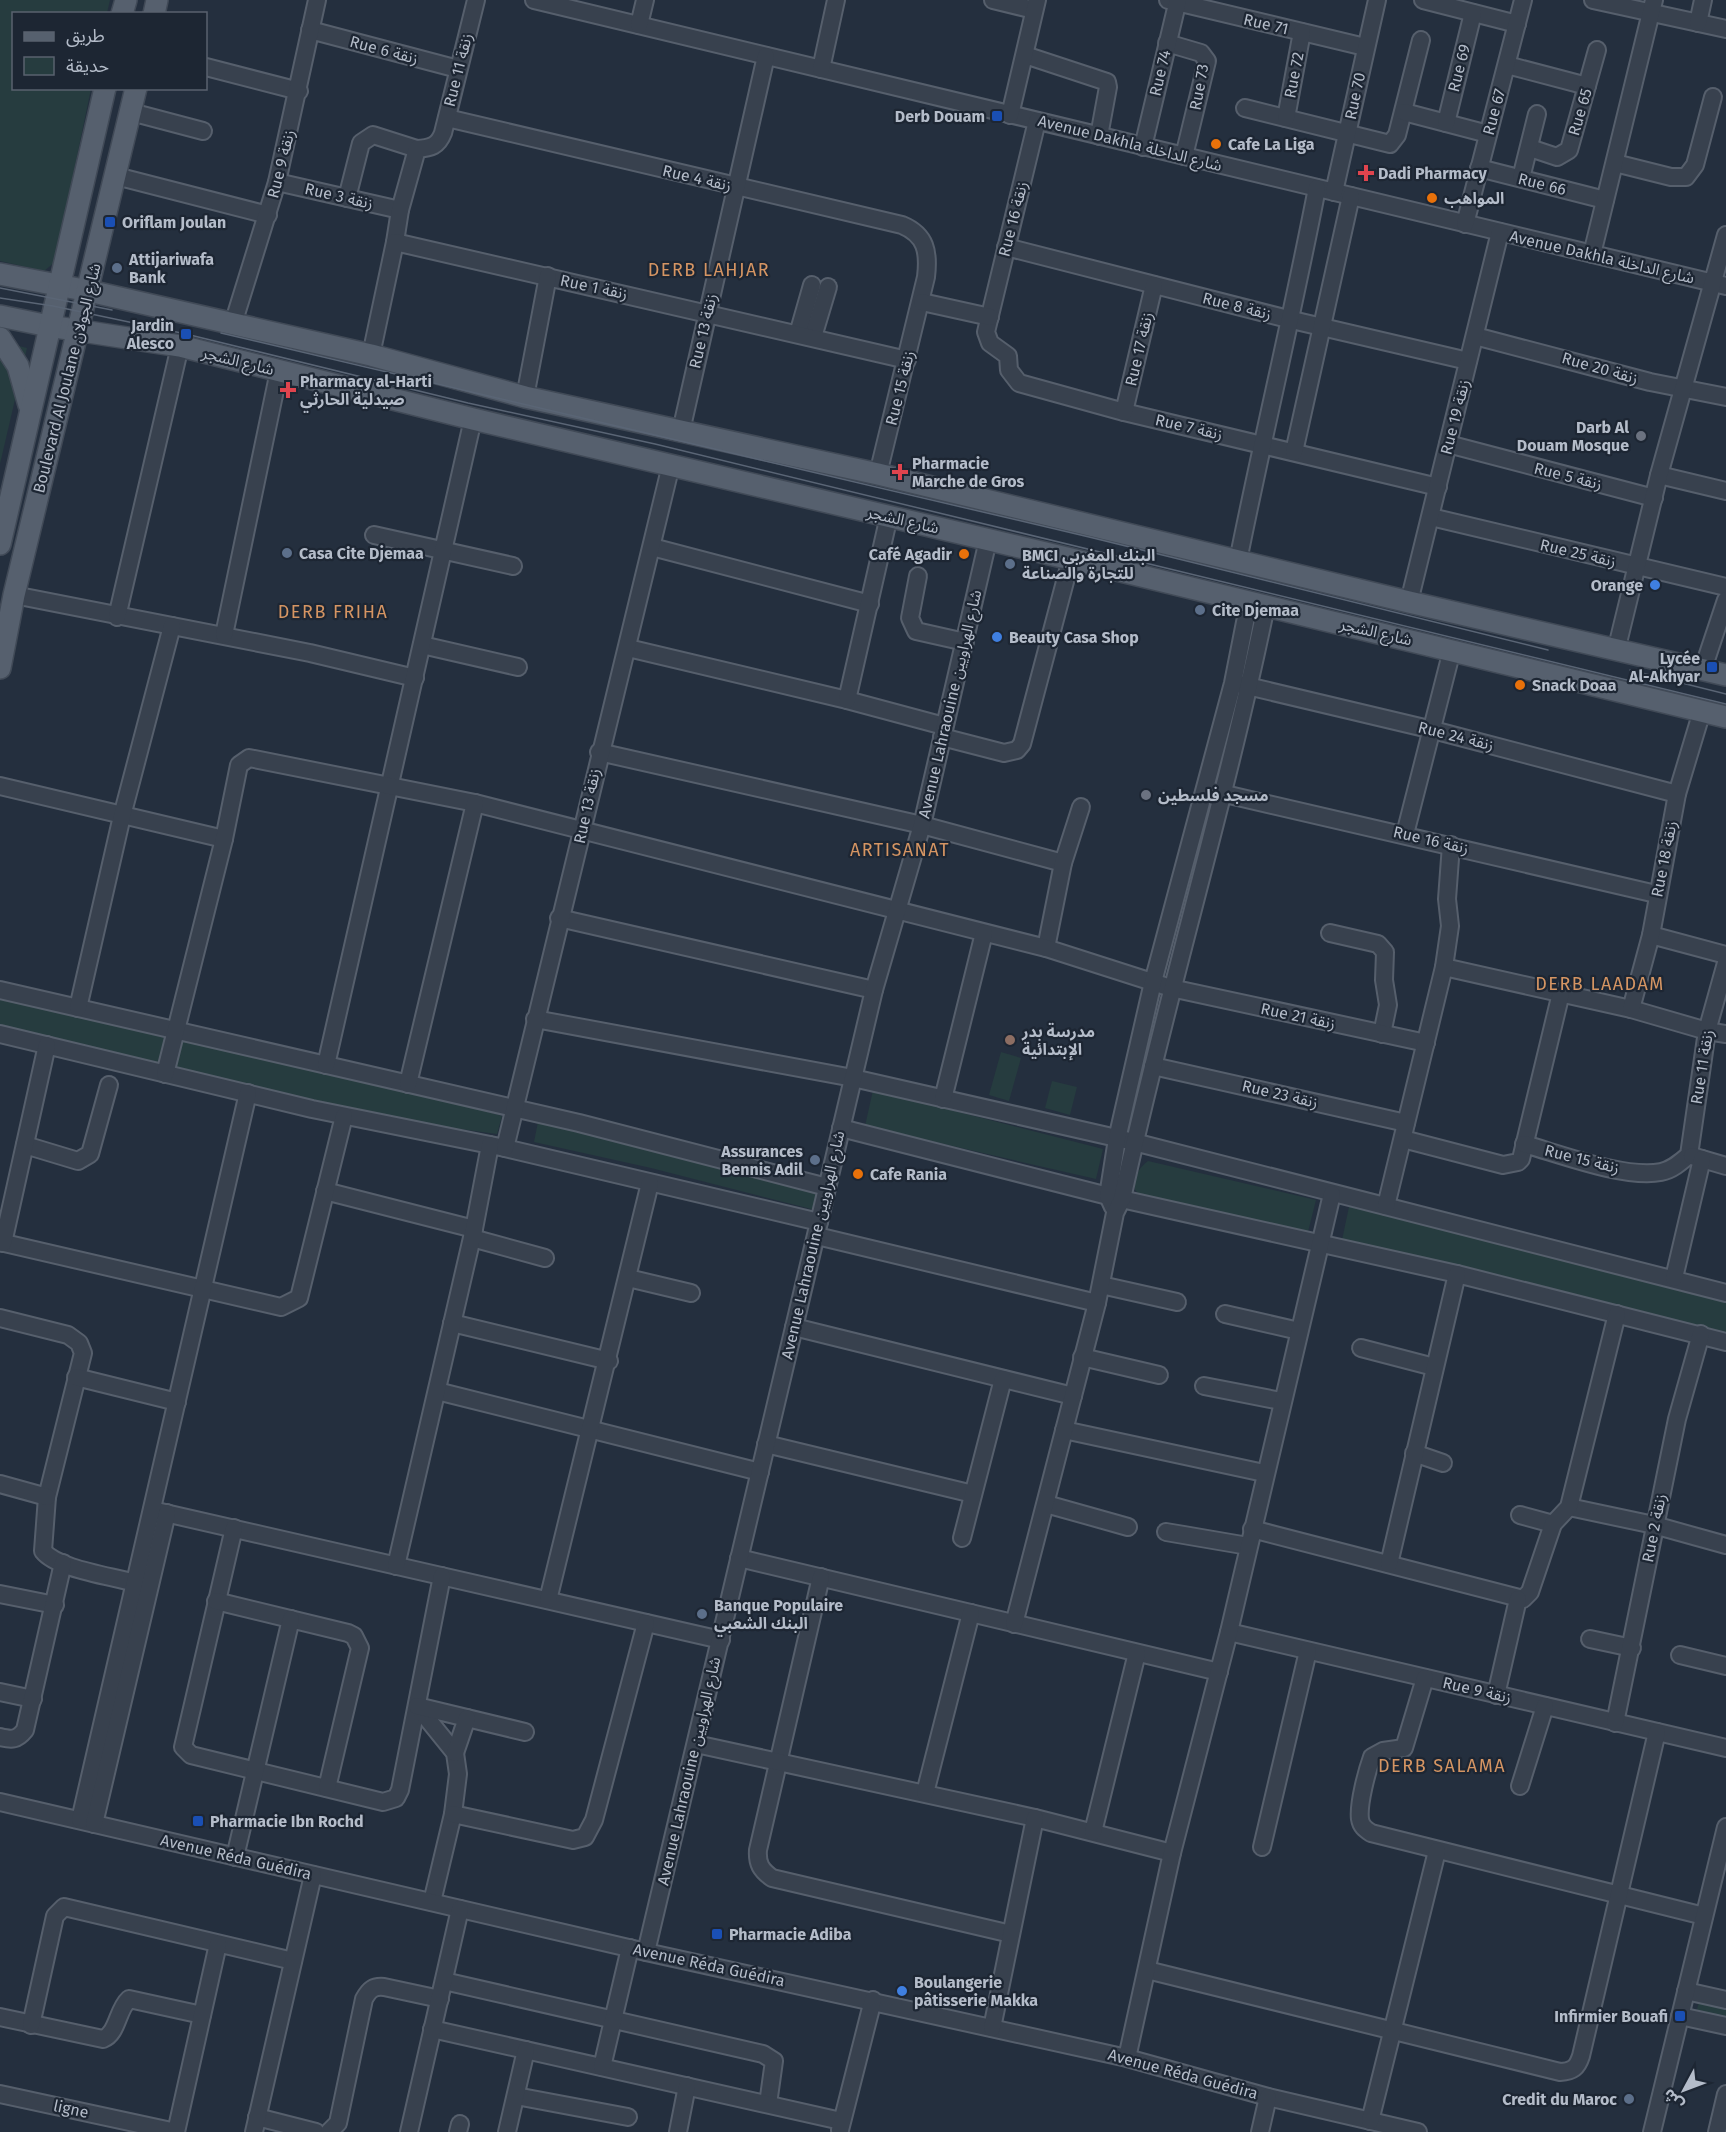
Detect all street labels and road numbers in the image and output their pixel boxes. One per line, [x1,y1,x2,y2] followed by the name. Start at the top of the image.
[1242,10,1290,38] street label: Rue 71
[440,31,476,109] street label: Rue 11 زنقة
[348,32,420,68] street label: Rue 6 زنقة
[1444,42,1474,94] street label: Rue 69
[1145,48,1175,98] street label: Rue 74
[1280,50,1308,100] street label: Rue 72
[1186,62,1212,112] street label: Rue 73
[1341,71,1369,121] street label: Rue 70
[1564,86,1596,138] street label: Rue 65
[1479,87,1509,137] street label: Rue 67
[1035,111,1224,178] street label: Avenue Dakhla شارع الداخلة
[263,128,299,200] street label: Rue 9 زنقة
[661,161,733,195] street label: Rue 4 زنقة
[1516,169,1568,199] street label: Rue 66
[303,179,375,213] street label: Rue 3 زنقة
[994,179,1032,259] street label: Rue 16 زنقة
[1507,226,1696,290] street label: Avenue Dakhla شارع الداخلة
[29,261,108,496] street label: Boulevard Al Joulane شارع الجولان
[559,271,629,303] street label: Rue 1 زنقة
[1201,288,1273,324] street label: Rue 8 زنقة
[685,292,721,370] street label: Rue 13 زنقة
[1121,310,1157,388] street label: Rue 17 زنقة
[198,343,276,382] street label: شارع الشجر
[1560,348,1640,388] street label: Rue 20 زنقة
[882,349,918,427] street label: Rue 15 زنقة
[1436,377,1474,457] street label: Rue 19 زنقة
[1153,410,1225,444] street label: Rue 7 زنقة
[1532,458,1604,494] street label: Rue 5 زنقة
[863,502,941,540] street label: شارع الشجر
[1538,535,1618,571] street label: Rue 25 زنقة
[914,588,988,821] street label: Avenue Lahraouine شارع الهراويين
[1336,614,1414,652] street label: شارع الشجر
[1416,717,1496,755] street label: Rue 24 زنقة
[570,767,604,845] street label: Rue 13 زنقة
[1647,819,1681,899] street label: Rue 18 زنقة
[1391,822,1471,858] street label: Rue 16 زنقة
[1259,999,1337,1033] street label: Rue 21 زنقة
[1687,1028,1717,1106] street label: Rue 11 زنقة
[1240,1076,1320,1112] street label: Rue 23 زنقة
[777,1129,851,1362] street label: Avenue Lahraouine شارع الهراويين
[1543,1141,1621,1177] street label: Rue 15 زنقة
[1638,1492,1670,1564] street label: Rue 2 زنقة
[653,1655,727,1888] street label: Avenue Lahraouine شارع الهراويين
[1441,1673,1513,1707] street label: Rue 9 زنقة
[159,1830,313,1884] street label: Avenue Réda Guédira
[631,1940,787,1990] street label: Avenue Réda Guédira
[1106,2045,1260,2103] street label: Avenue Réda Guédira
[52,2096,90,2122] street label: ligne

